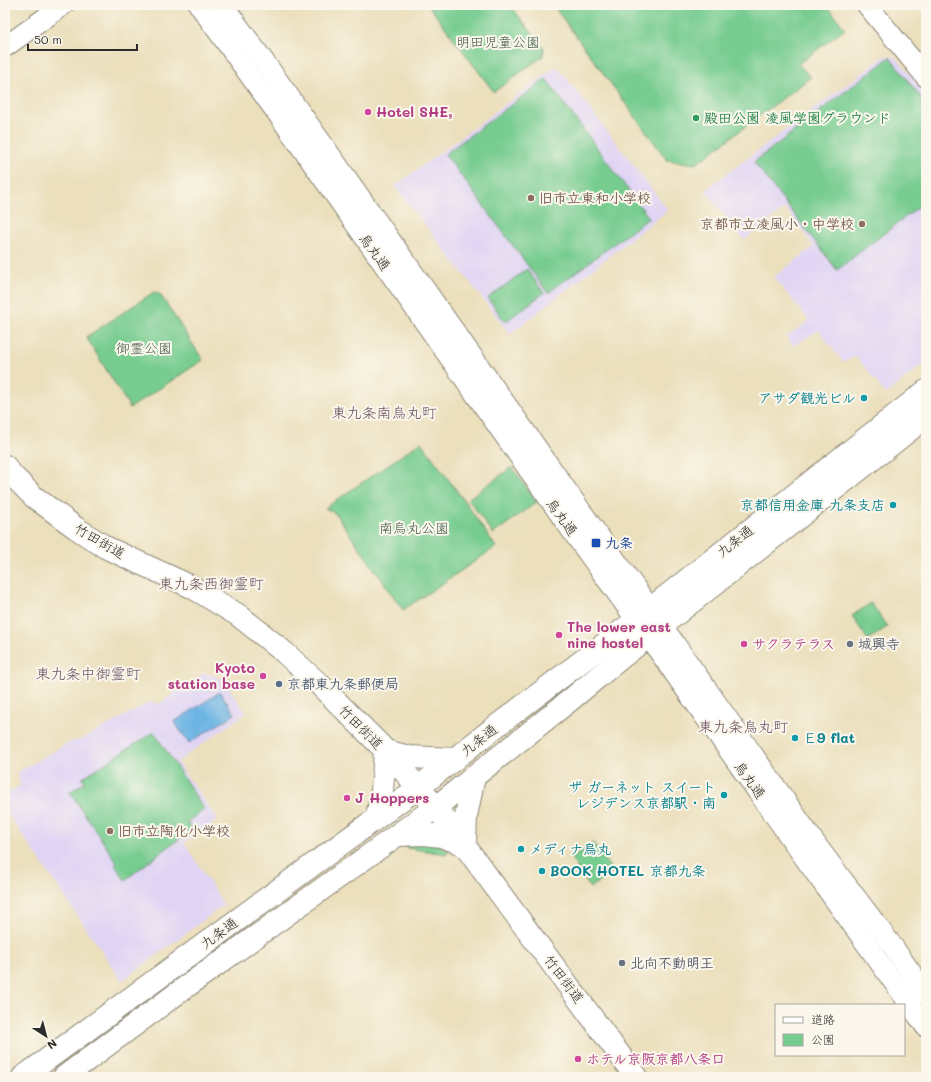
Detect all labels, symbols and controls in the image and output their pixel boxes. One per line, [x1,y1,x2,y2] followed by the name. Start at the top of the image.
[28,26,137,52] scale bar
[34,31,62,47] text: 50 m
[456,32,540,51] park label: 明田児童公園
[376,102,452,121] place label: Hotel SHE,
[363,107,373,117] marker: Hotel SHE,
[704,108,891,127] place label: 殿田公園 凌風学園グラウンド
[691,113,701,123] marker: 殿田公園 凌風学園グラウンド
[539,188,651,207] place label: 旧市立東和小学校
[526,193,536,203] marker: 旧市立東和小学校
[700,214,854,233] place label: 京都市立凌風小・中学校
[857,219,867,229] marker: 京都市立凌風小・中学校
[356,229,395,274] street label: 烏丸通
[116,338,172,357] park label: 御霊公園
[758,388,856,407] place label: アサダ観光ビル
[859,393,869,403] marker: アサダ観光ビル
[331,402,437,422] district label: 東九条南烏丸町
[543,494,582,539] street label: 烏丸通
[740,495,885,514] place label: 京都信用金庫 九条支店
[888,500,898,510] marker: 京都信用金庫 九条支店
[71,518,129,563] street label: 竹田街道
[379,518,449,537] park label: 南烏丸公園
[712,520,757,561] street label: 九条通
[605,533,633,552] place label: 九条
[590,537,602,549] marker: 九条
[158,573,264,593] district label: 東九条西御霊町
[567,617,671,652] place label: The lower east nine hostel
[554,630,564,640] marker: The lower east nine hostel
[752,634,835,653] place label: サクラテラス
[858,634,900,653] place label: 城興寺
[739,639,749,649] marker: サクラテラス
[845,639,855,649] marker: 城興寺
[168,658,255,693] place label: Kyoto station base
[35,663,141,683] district label: 東九条中御霊町
[258,671,268,681] marker: Kyoto station base
[287,674,399,693] place label: 京都東九条郵便局
[274,679,284,689] marker: 京都東九条郵便局
[335,700,388,753] street label: 竹田街道
[698,716,789,736] district label: 東九条烏丸町
[456,719,501,760] street label: 九条通
[803,728,855,747] place label: Ｅ9 flat
[790,733,800,743] marker: Ｅ9 flat
[731,757,770,802] street label: 烏丸通
[568,777,716,812] place label: ザ ガーネット スイート レジデンス京都駅・南
[355,788,429,807] place label: J Hoppers
[719,790,729,800] marker: ザ ガーネット スイート レジデンス京都駅・南
[342,793,352,803] marker: J Hoppers
[118,821,230,840] place label: 旧市立陶化小学校
[105,826,115,836] marker: 旧市立陶化小学校
[529,839,611,858] place label: メディナ烏丸
[516,844,526,854] marker: メディナ烏丸
[550,861,705,880] place label: BOOK HOTEL 京都九条
[537,866,547,876] marker: BOOK HOTEL 京都九条
[196,913,241,953] street label: 九条通
[540,951,589,1007] street label: 竹田街道
[630,953,714,972] place label: 北向不動明王
[617,958,627,968] marker: 北向不動明王
[775,1004,905,1056] legend
[811,1011,835,1027] text: 道路
[26,1016,66,1056] north arrow
[811,1031,835,1047] text: 公園
[44,1036,60,1053] text: N
[586,1049,725,1068] place label: ホテル京阪京都八条口
[573,1054,583,1064] marker: ホテル京阪京都八条口

